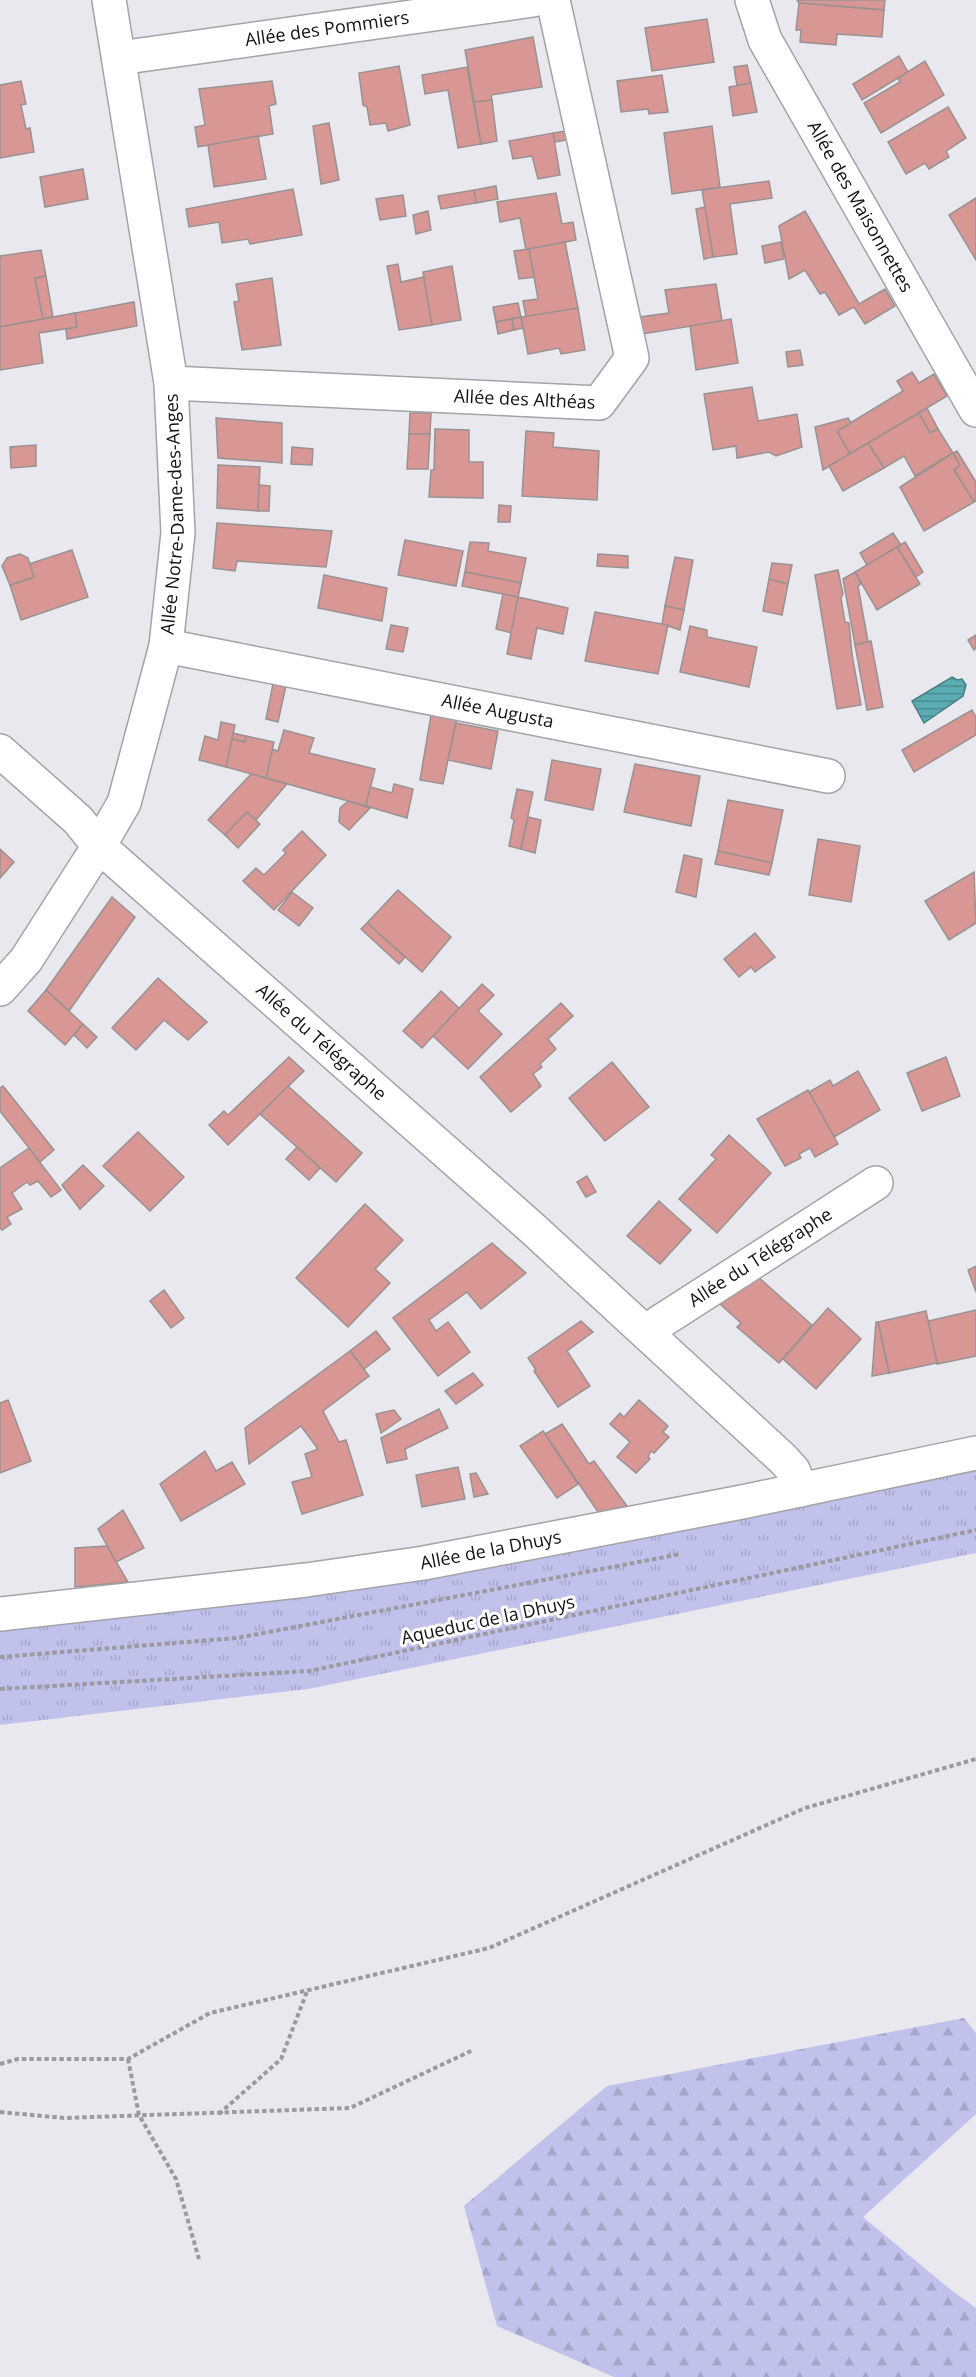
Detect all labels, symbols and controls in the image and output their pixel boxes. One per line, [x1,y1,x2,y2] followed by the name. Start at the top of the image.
[243,5,410,51] street label: Allée des Pommiers
[803,116,919,296] street label: Allée des Maisonnettes
[453,383,596,414] street label: Allée des Althéas
[154,393,189,636] street label: Allée Notre-Dame-des-Anges
[440,687,556,733] street label: Allée Augusta
[252,977,392,1105] street label: Allée du Télégraphe
[683,1202,836,1312] street label: Allée du Télégraphe
[418,1524,563,1575] street label: Allée de la Dhuys
[399,1589,577,1649] street label: Aqueduc de la Dhuys

